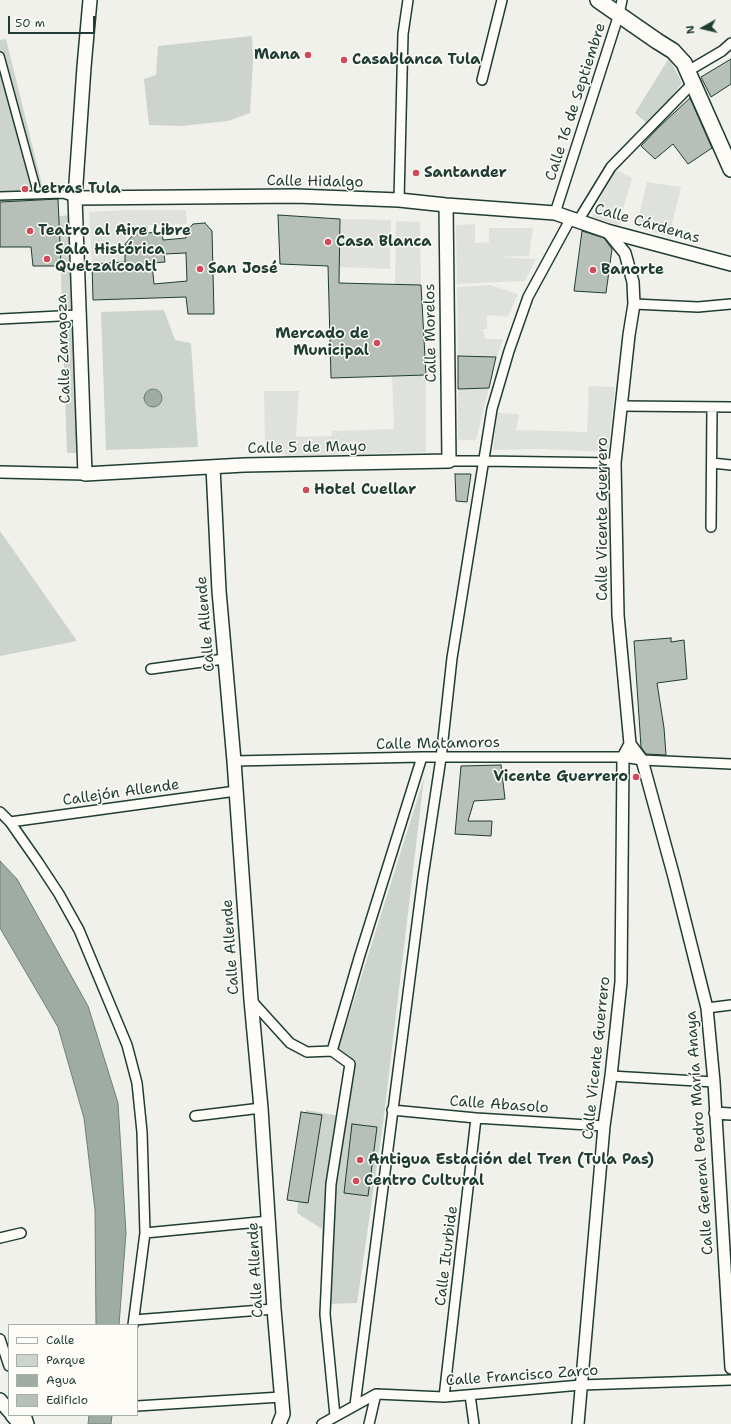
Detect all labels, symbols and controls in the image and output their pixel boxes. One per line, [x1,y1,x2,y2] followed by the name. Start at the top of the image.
[10,8,97,34] scale bar
[683,8,723,48] north arrow
[15,15,45,31] text: 50 m
[542,21,610,183] street label: Calle 16 de Septiembre
[683,24,699,35] text: N
[254,46,300,64] place label: Mana
[303,50,313,60] marker: Mana
[352,51,481,69] place label: Casablanca Tula
[339,55,349,65] marker: Casablanca Tula
[424,164,507,182] place label: Santander
[411,168,421,178] marker: Santander
[266,172,364,192] street label: Calle Hidalgo
[33,180,121,198] place label: Letras Tula
[20,184,30,194] marker: Letras Tula
[592,200,702,248] street label: Calle Cárdenas
[38,222,191,240] place label: Teatro al Aire Libre
[25,226,35,236] marker: Teatro al Aire Libre
[336,233,432,251] place label: Casa Blanca
[323,237,333,247] marker: Casa Blanca
[55,241,165,276] place label: Sala Histórica Quetzalcoatl
[42,254,52,264] marker: Sala Histórica Quetzalcoatl
[208,260,278,278] place label: San José
[601,261,664,279] place label: Banorte
[195,264,205,274] marker: San José
[588,265,598,275] marker: Banorte
[421,283,441,383] street label: Calle Morelos
[53,294,75,404] street label: Calle Zaragoza
[275,325,369,360] place label: Mercado de Municipal
[372,338,382,348] marker: Mercado de Municipal
[594,437,612,601] street label: Calle Vicente Guerrero
[247,438,367,458] street label: Calle 5 de Mayo
[314,481,416,499] place label: Hotel Cuellar
[301,485,311,495] marker: Hotel Cuellar
[193,575,219,673] street label: Calle Allende
[376,734,500,754] street label: Calle Matamoros
[493,768,628,786] place label: Vicente Guerrero
[631,772,641,782] marker: Vicente Guerrero
[61,776,181,810] street label: Callejón Allende
[219,899,243,995] street label: Calle Allende
[579,976,615,1140] street label: Calle Vicente Guerrero
[682,1010,718,1256] street label: Calle General Pedro María Anaya
[449,1093,549,1117] street label: Calle Abasolo
[368,1151,654,1169] place label: Antigua Estación del Tren (Tula Pas)
[355,1155,365,1165] marker: Antigua Estación del Tren (Tula Pas)
[364,1172,484,1190] place label: Centro Cultural
[351,1176,361,1186] marker: Centro Cultural
[432,1205,462,1307] street label: Calle Iturbide
[245,1222,267,1318] street label: Calle Allende
[8,1324,138,1416] legend
[46,1332,75,1348] text: Calle
[46,1352,85,1368] text: Parque
[445,1362,599,1390] street label: Calle Francisco Zarco
[46,1372,76,1388] text: Agua
[46,1392,88,1408] text: Edificio

